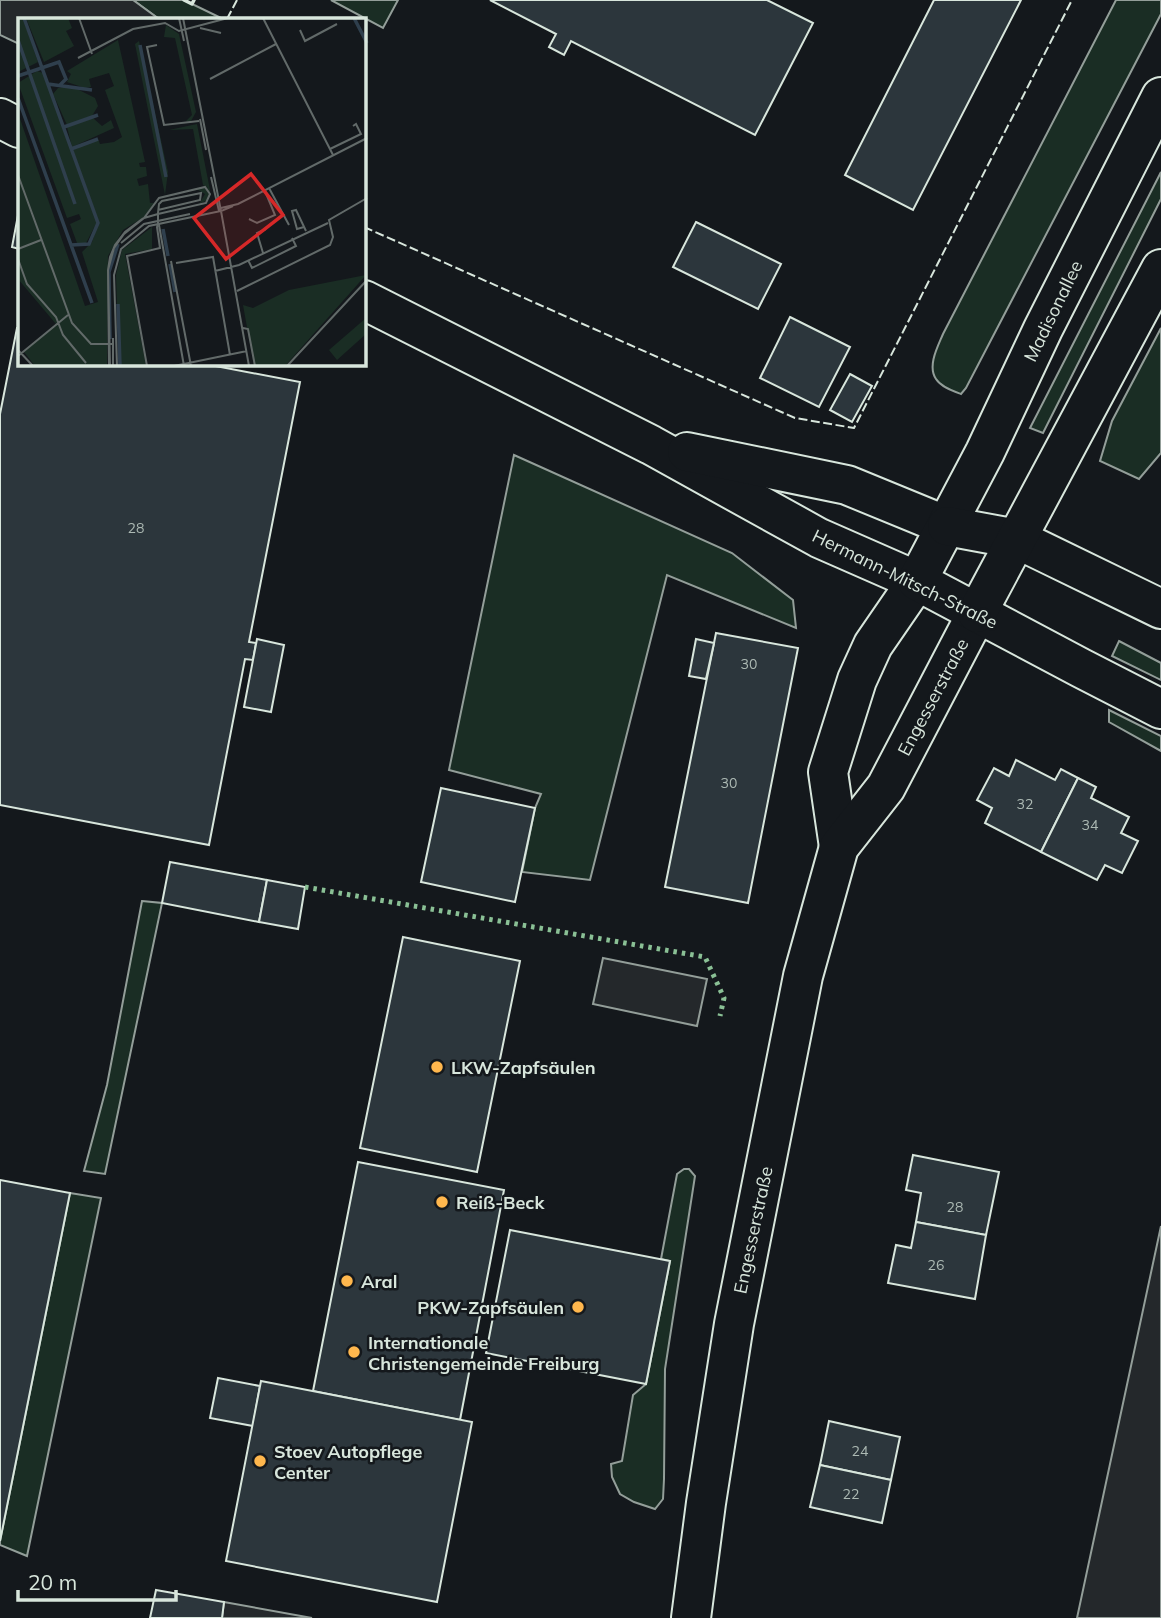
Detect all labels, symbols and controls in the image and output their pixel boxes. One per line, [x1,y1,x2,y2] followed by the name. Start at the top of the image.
[18,18,366,366] inset map
[1019,257,1087,365] street label: Madisonallee
[128,519,144,537] house number: 28
[809,524,1001,634] street label: Hermann-Mitsch-Straße
[892,634,974,760] street label: Engesserstraße
[741,655,757,673] house number: 30
[721,774,737,792] house number: 30
[1017,795,1033,813] house number: 32
[1082,816,1099,834] house number: 34
[451,1056,596,1079] place label: LKW-Zapfsäulen
[429,1059,445,1075] marker: LKW-Zapfsäulen
[728,1164,778,1296] street label: Engesserstraße
[456,1191,545,1214] place label: Reiß-Beck
[434,1194,450,1210] marker: Reiß-Beck
[947,1198,963,1216] house number: 28
[928,1256,944,1274] house number: 26
[361,1270,397,1293] place label: Aral
[339,1273,355,1289] marker: Aral
[417,1296,564,1319] place label: PKW-Zapfsäulen
[570,1299,586,1315] marker: PKW-Zapfsäulen
[368,1331,600,1375] place label: Internationale Christengemeinde Freiburg
[346,1344,362,1360] marker: Internationale Christengemeinde Freiburg
[274,1440,422,1484] place label: Stoev Autopflege Center
[852,1442,869,1460] house number: 24
[252,1453,268,1469] marker: Stoev Autopflege Center
[843,1485,859,1503] house number: 22
[18,1558,175,1602] scale bar
[28,1569,77,1595] text: 20 m

